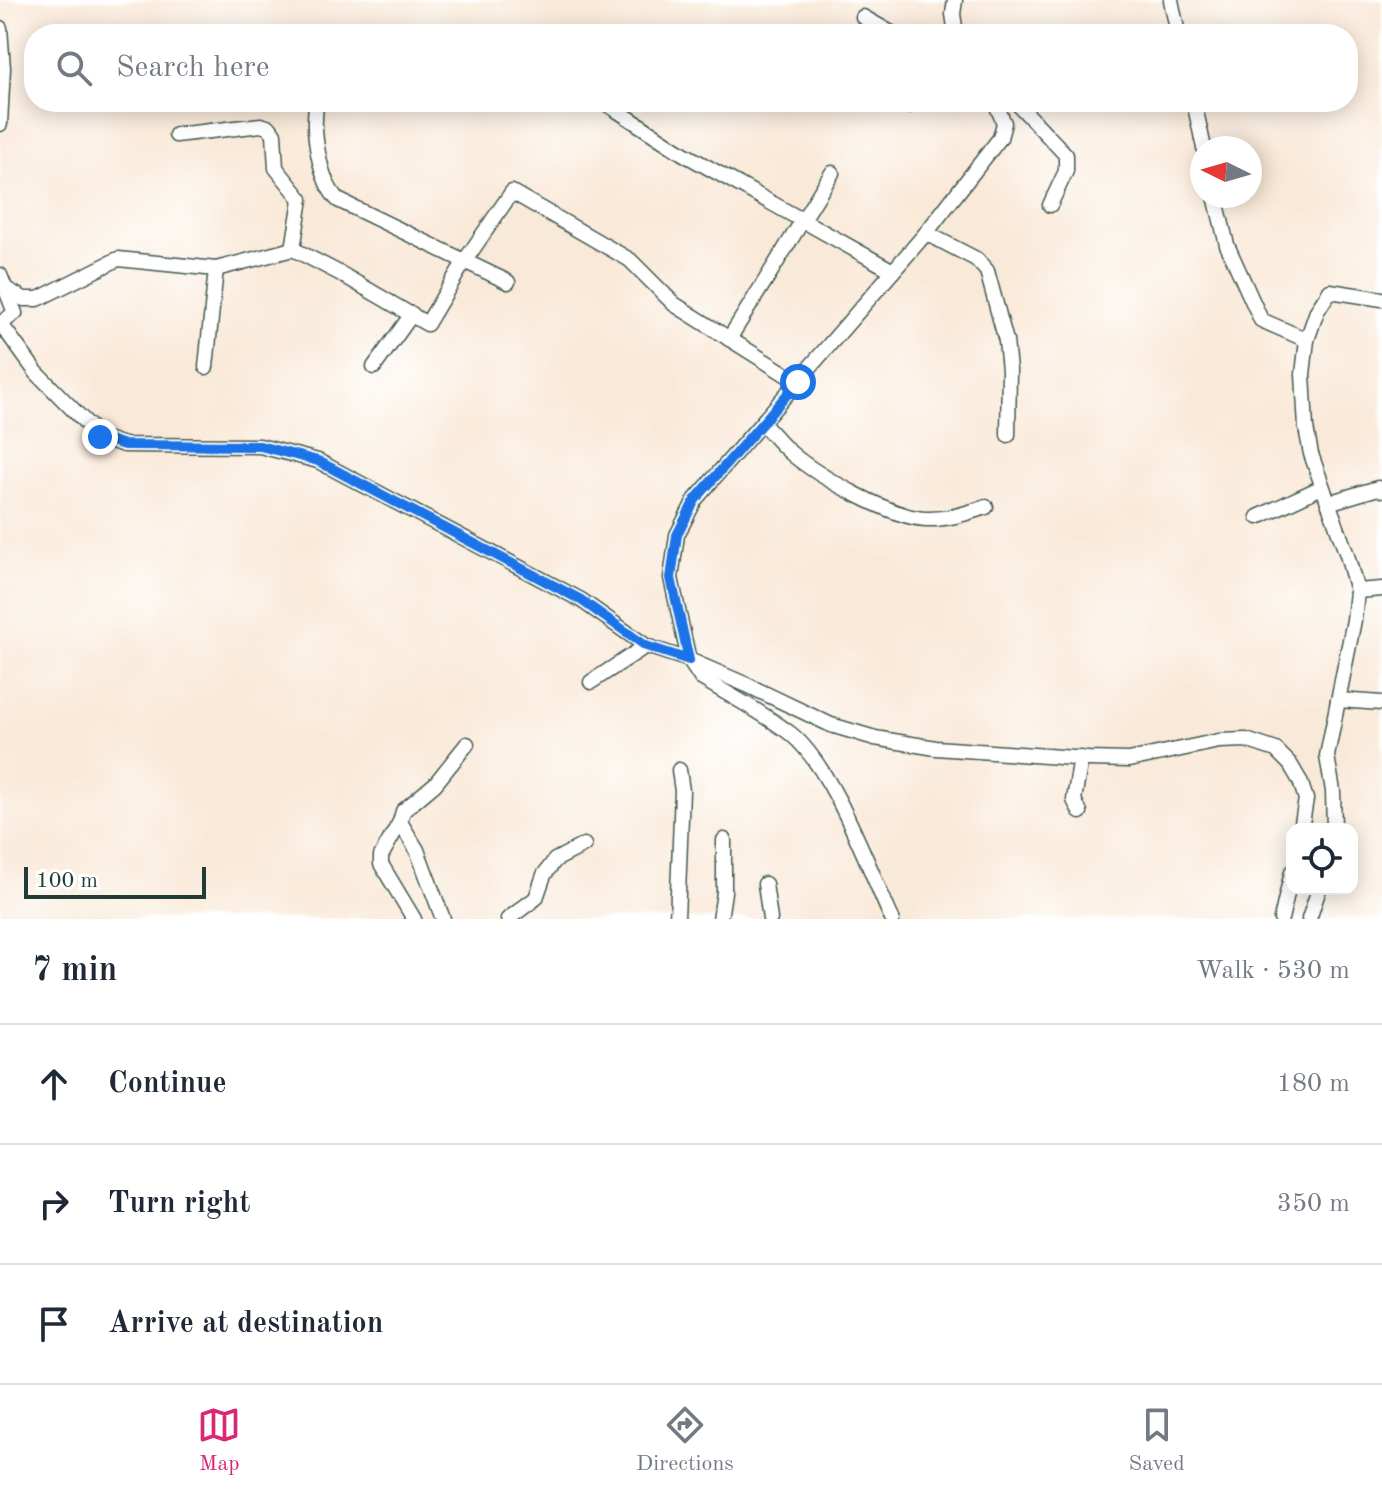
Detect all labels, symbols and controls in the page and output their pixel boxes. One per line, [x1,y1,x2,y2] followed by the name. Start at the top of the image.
[24,24,1358,112] search box
[52,46,96,90] icon: search
[116,53,270,83] text: Search here
[1190,136,1262,208] north arrow
[780,364,816,400] route start
[82,419,118,455] route end
[1286,823,1358,895] map controls
[1286,823,1358,895] button: locate
[24,863,206,899] scale bar
[36,870,98,892] text: 100 m
[32,954,117,988] text: 7 min
[1196,958,1350,984] text: Walk · 530 m
[32,1062,76,1106] icon: ahead
[108,1069,227,1099] text: Continue
[1277,1071,1350,1097] text: 180 m
[32,1182,76,1226] icon: right
[108,1189,250,1219] text: Turn right
[1277,1191,1350,1217] text: 350 m
[32,1302,76,1346] icon: arrive
[108,1309,383,1339] text: Arrive at destination
[197,1403,241,1478] tab: Map
[636,1403,734,1478] tab: Directions
[1129,1403,1185,1478] tab: Saved

